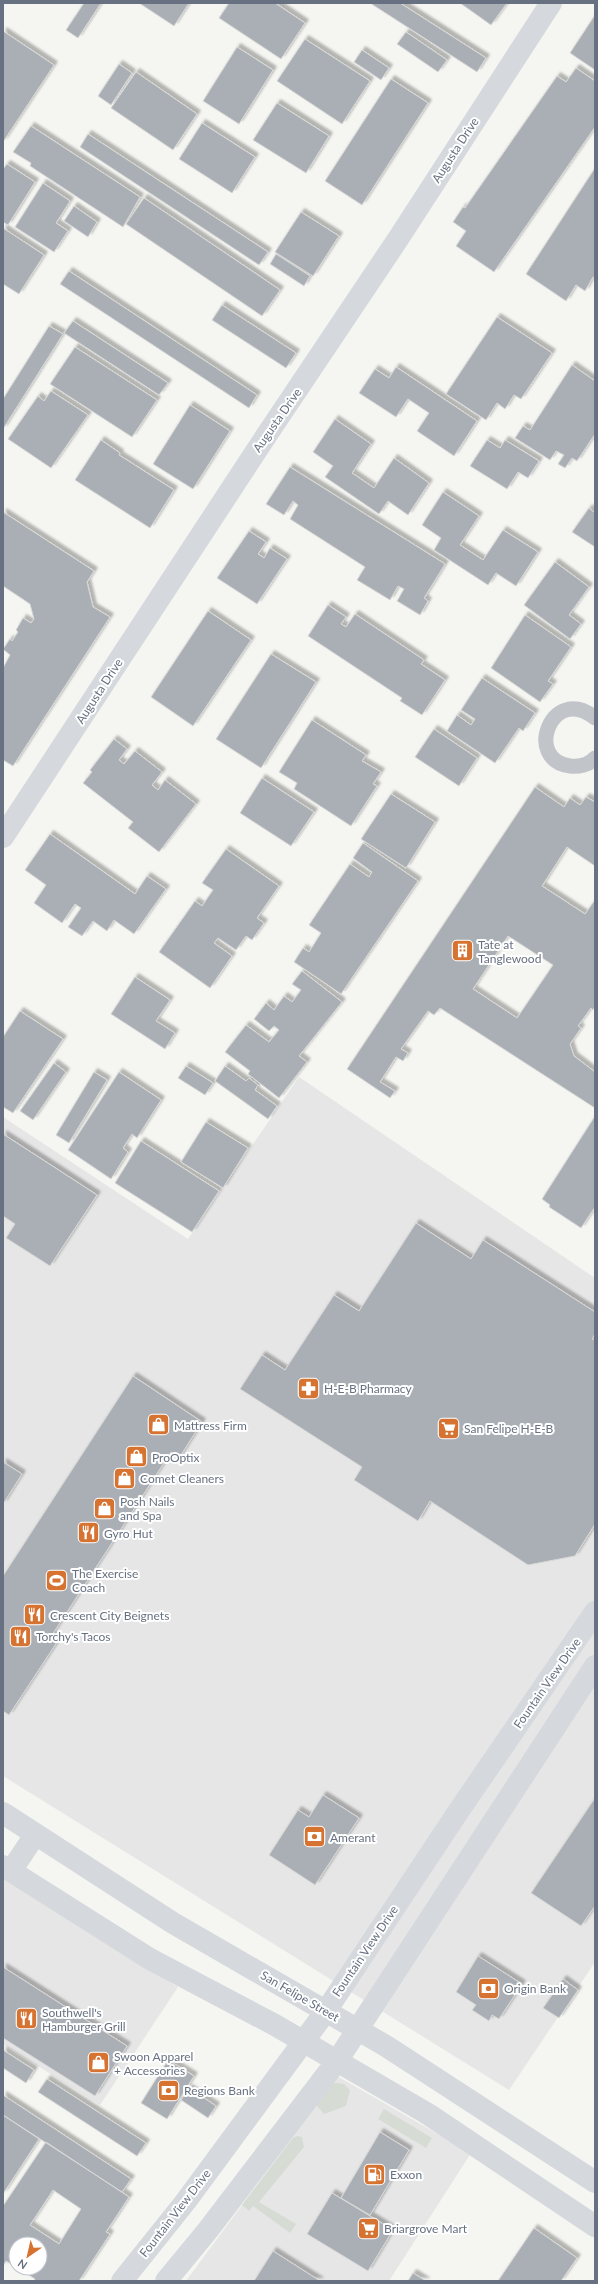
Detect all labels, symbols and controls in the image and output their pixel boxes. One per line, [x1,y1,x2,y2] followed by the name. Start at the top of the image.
[428,115,482,185] street label: Augusta Drive
[249,385,305,455] street label: Augusta Drive
[72,656,126,726] street label: Augusta Drive
[478,937,541,966] place label: Tate at Tanglewood
[449,938,475,964] building icon: Tate at Tanglewood
[295,1375,321,1401] pharmacy icon: H-E-B Pharmacy
[324,1381,413,1396] place label: H-E-B Pharmacy
[146,1412,172,1438] shop icon: Mattress Firm
[435,1415,461,1441] supermarket icon: San Felipe H-E-B
[174,1418,247,1433] place label: Mattress Firm
[464,1421,554,1436] place label: San Felipe H-E-B
[124,1444,150,1470] shop icon: ProOptix
[152,1450,199,1465] place label: ProOptix
[111,1465,137,1491] shop icon: Comet Cleaners
[140,1471,224,1486] place label: Comet Cleaners
[120,1494,175,1523] place label: Posh Nails and Spa
[91,1495,117,1521] shop icon: Posh Nails and Spa
[76,1520,102,1546] restaurant icon: Gyro Hut
[104,1526,153,1541] place label: Gyro Hut
[72,1566,138,1595] place label: The Exercise Coach
[44,1567,70,1593] sports icon: The Exercise Coach
[22,1602,48,1628] restaurant icon: Crescent City Beignets
[50,1608,169,1623] place label: Crescent City Beignets
[8,1623,34,1649] restaurant icon: Torchy's Tacos
[36,1629,111,1644] place label: Torchy's Tacos
[510,1635,584,1731] street label: Fountain View Drive
[301,1824,327,1850] bank icon: Amerant
[330,1830,376,1845] place label: Amerant
[329,1902,401,2000] street label: Fountain View Drive
[258,1967,343,2025] street label: San Felipe Street
[476,1975,502,2001] bank icon: Origin Bank
[504,1981,567,1996] place label: Origin Bank
[42,2005,126,2034] place label: Southwell's Hamburger Grill
[13,2006,39,2032] restaurant icon: Southwell's Hamburger Grill
[114,2049,193,2078] place label: Swoon Apparel + Accessories
[85,2050,111,2076] shop icon: Swoon Apparel + Accessories
[155,2077,181,2103] bank icon: Regions Bank
[184,2083,256,2098] place label: Regions Bank
[362,2161,388,2187] fuel station icon: Exxon
[136,2166,214,2260] street label: Fountain View Drive
[390,2167,422,2182] place label: Exxon
[355,2215,381,2241] supermarket icon: Briargrove Mart
[384,2221,468,2236] place label: Briargrove Mart
[8,2236,48,2276] north arrow
[15,2257,29,2272] text: N

